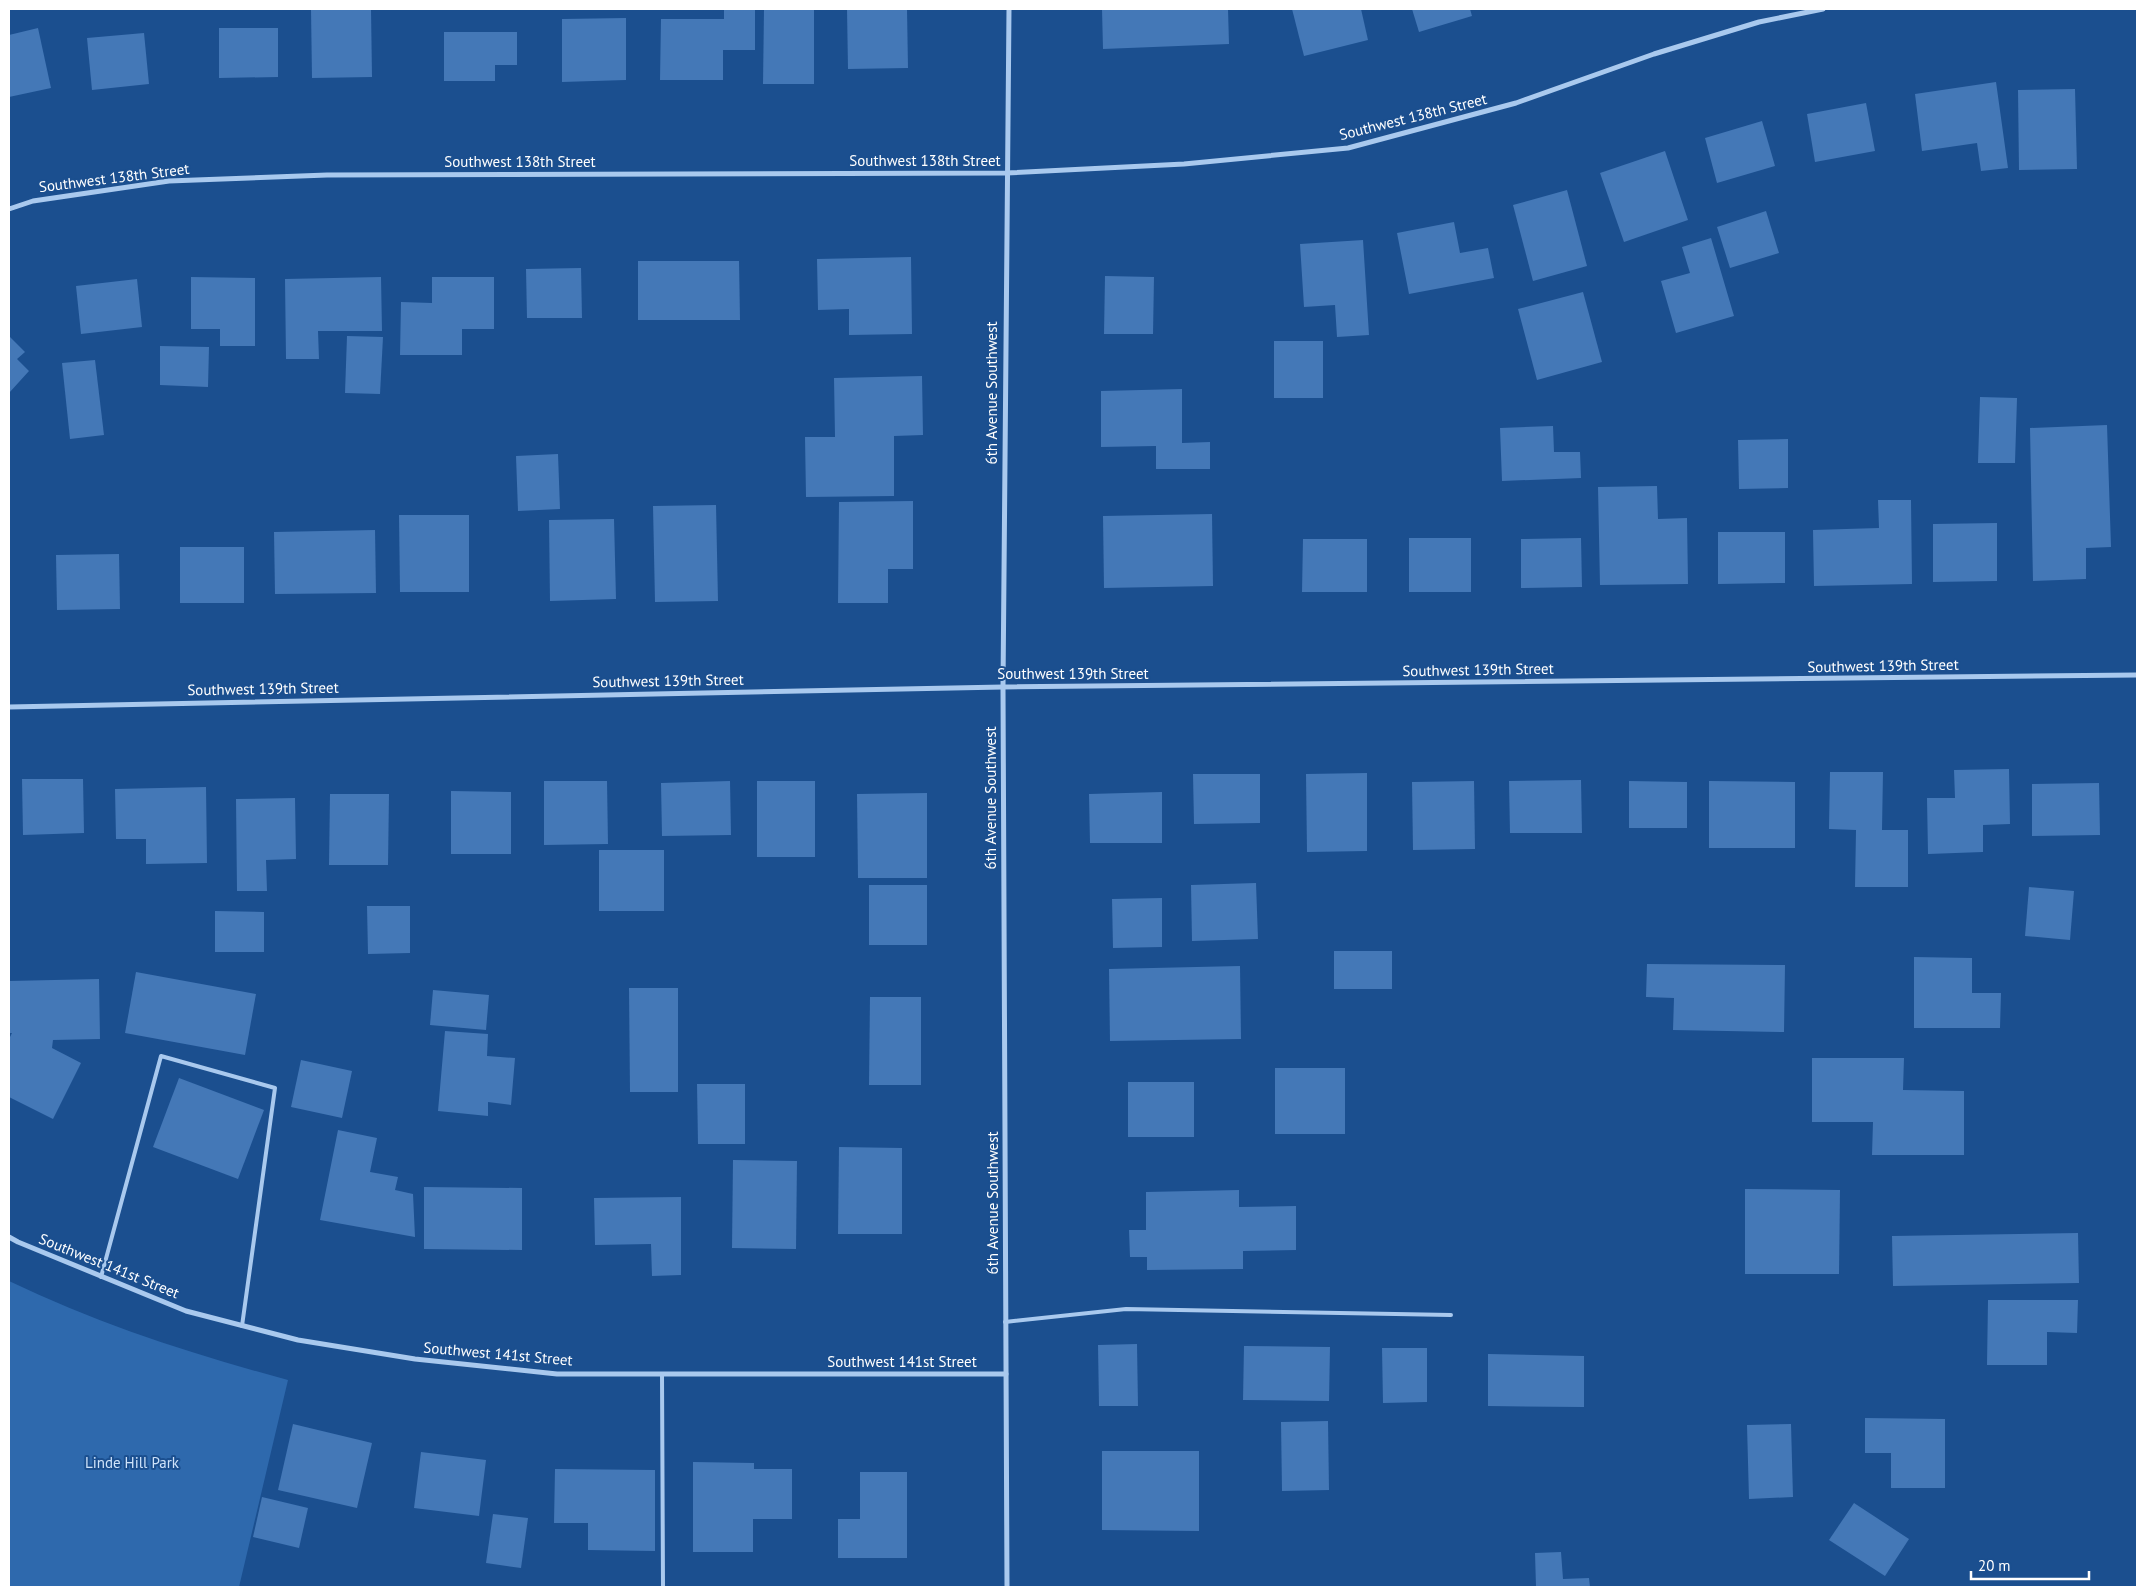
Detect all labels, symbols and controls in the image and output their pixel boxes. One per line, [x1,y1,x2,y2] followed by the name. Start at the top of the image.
[1337,89,1489,144] street label: Southwest 138th Street
[849,151,1001,170] street label: Southwest 138th Street
[444,152,596,171] street label: Southwest 138th Street
[38,159,190,196] street label: Southwest 138th Street
[982,321,1001,465] street label: 6th Avenue Southwest
[1807,655,1959,676] street label: Southwest 139th Street
[1402,659,1554,680] street label: Southwest 139th Street
[997,664,1149,683] street label: Southwest 139th Street
[592,670,744,691] street label: Southwest 139th Street
[187,678,339,699] street label: Southwest 139th Street
[981,726,1000,870] street label: 6th Avenue Southwest
[983,1131,1002,1275] street label: 6th Avenue Southwest
[36,1229,182,1302] street label: Southwest 141st Street
[423,1338,573,1369] street label: Southwest 141st Street
[827,1352,977,1371] street label: Southwest 141st Street
[85,1453,180,1472] park label: Linde Hill Park
[1971,1548,2088,1580] scale bar
[1978,1556,2011,1575] text: 20 m

